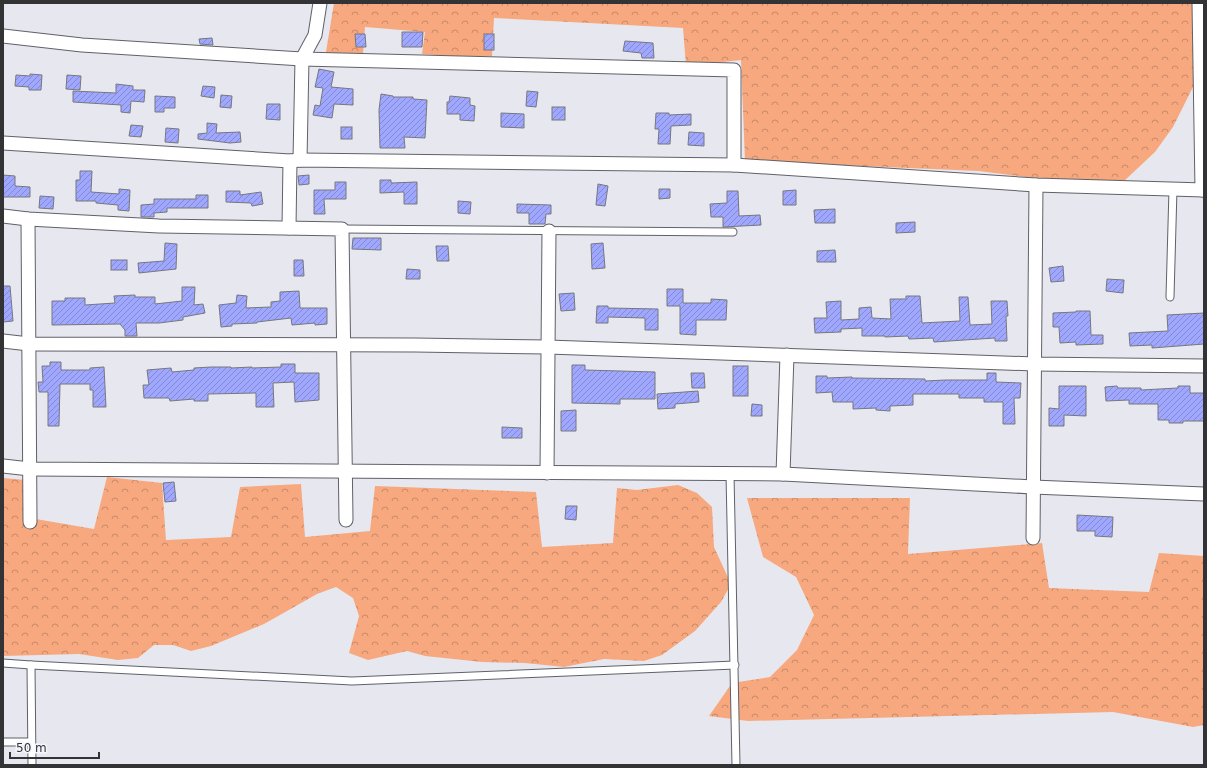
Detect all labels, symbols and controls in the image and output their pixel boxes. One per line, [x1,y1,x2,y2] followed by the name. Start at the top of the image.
[10,734,99,760] scale bar
[16,741,47,755] text: 50 m

